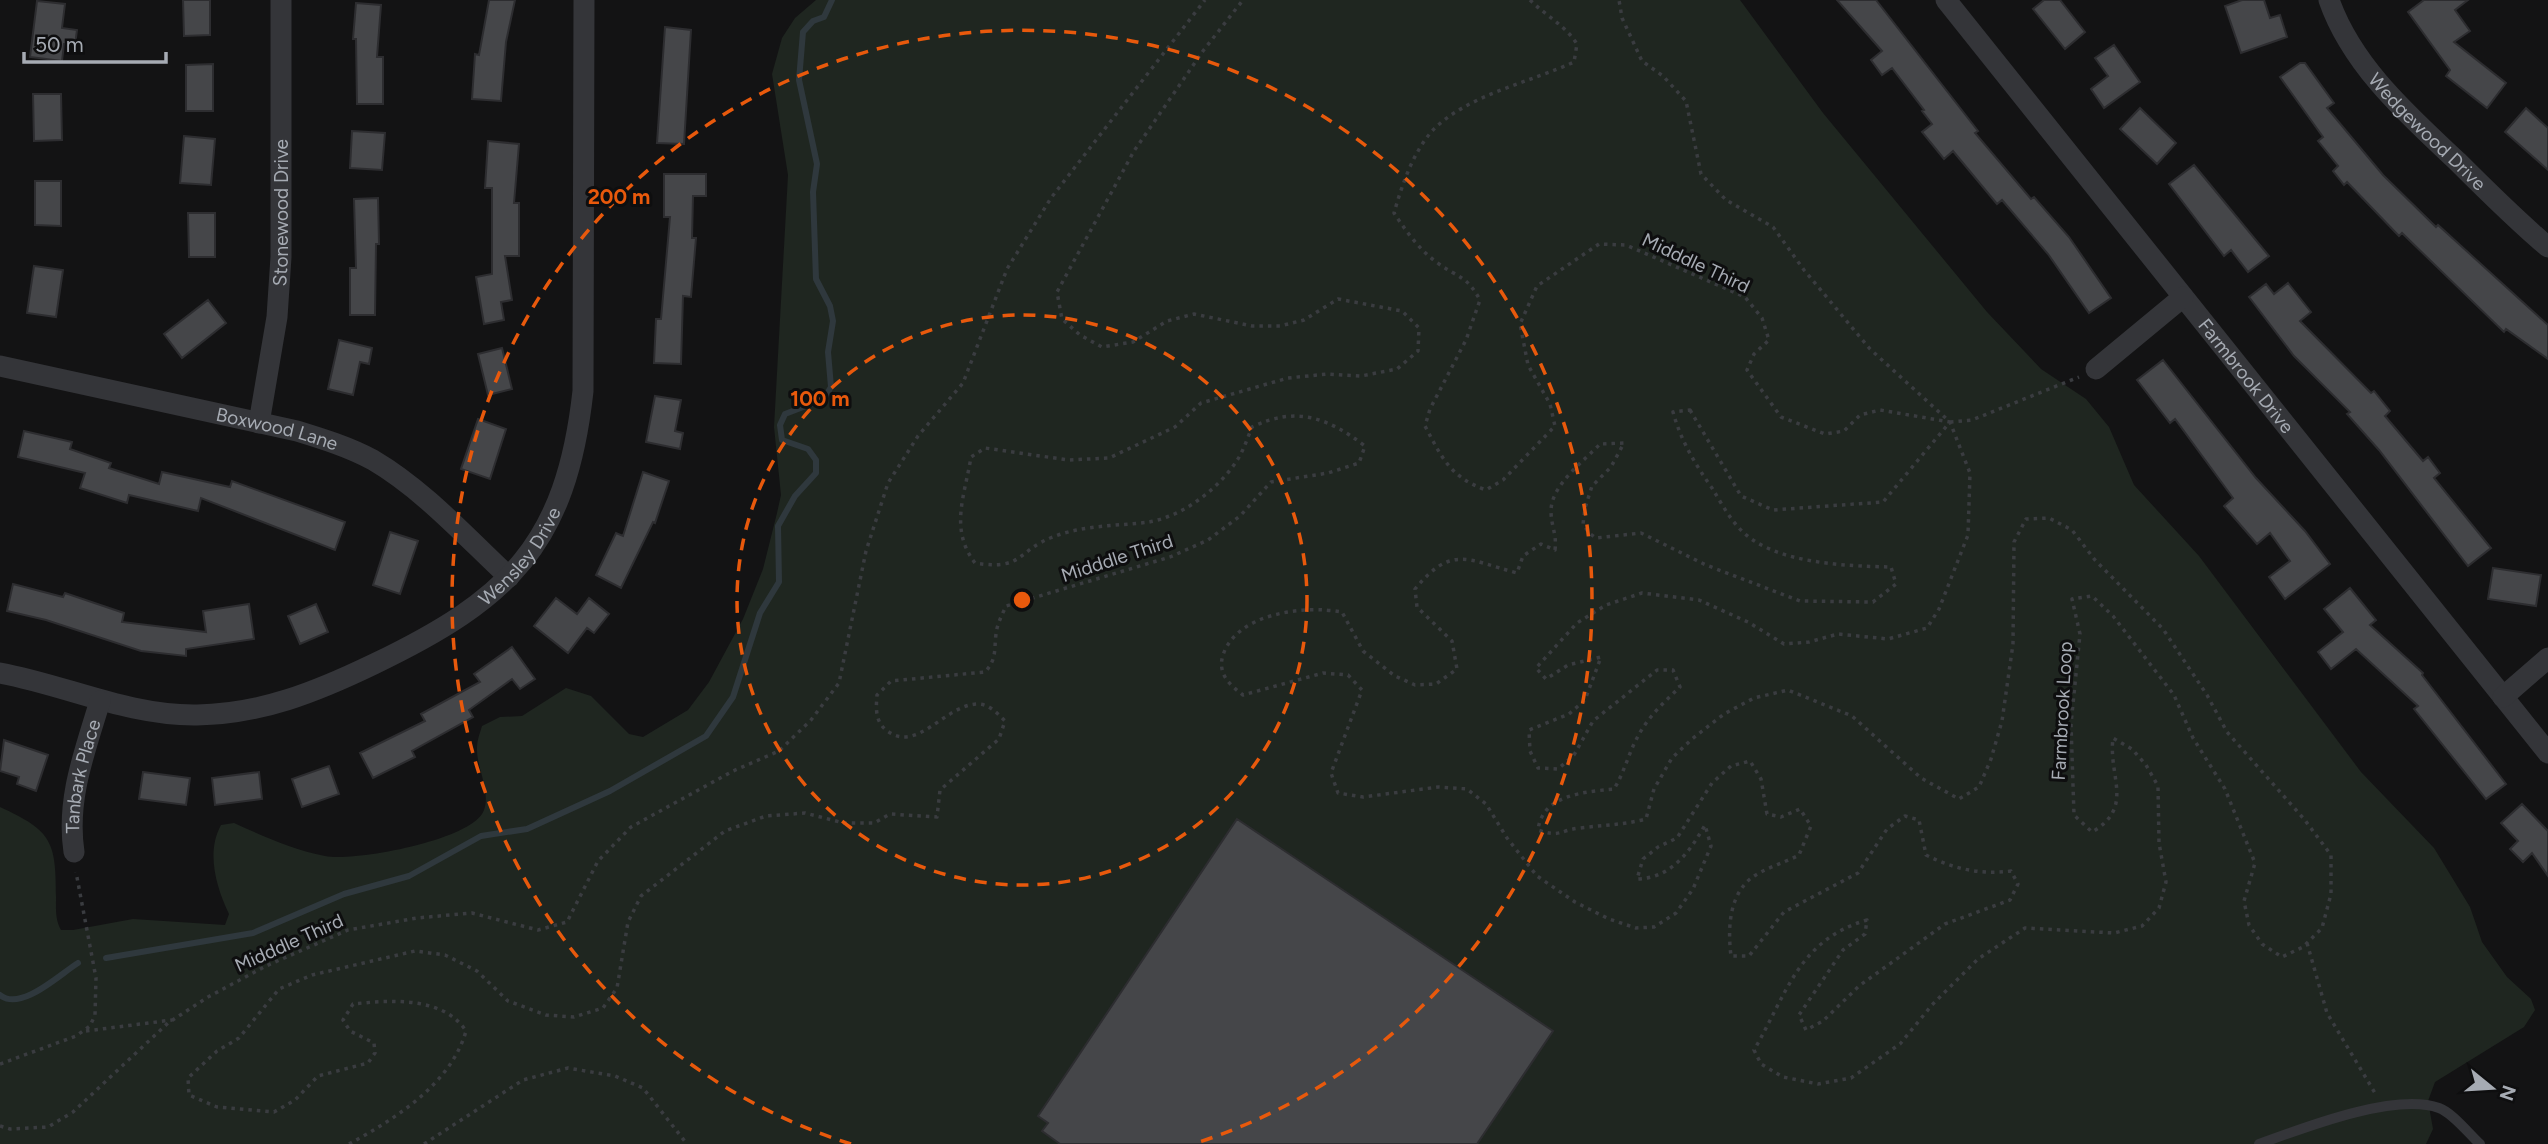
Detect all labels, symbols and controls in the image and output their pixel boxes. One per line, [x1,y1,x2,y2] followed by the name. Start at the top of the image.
[24,21,166,65] scale bar
[35,32,84,57] text: 50 m
[2364,68,2491,195] street label: Wedgewood Drive
[268,139,293,287] street label: Stonewood Drive
[588,184,650,209] text: 200 m
[1638,228,1754,298] street label: Midddle Third
[2194,314,2299,438] street label: Farmbrook Drive
[790,386,850,411] text: 100 m
[214,402,341,455] street label: Boxwood Lane
[474,503,565,610] street label: Wensley Drive
[1058,529,1176,587] street label: Midddle Third
[1010,588,1034,612] centre of rings
[2047,641,2077,781] street label: Farmbrook Loop
[61,716,105,833] street label: Tanbark Place
[231,909,347,977] street label: Midddle Third
[2457,1053,2527,1123] north arrow
[2494,1083,2521,1104] text: N

